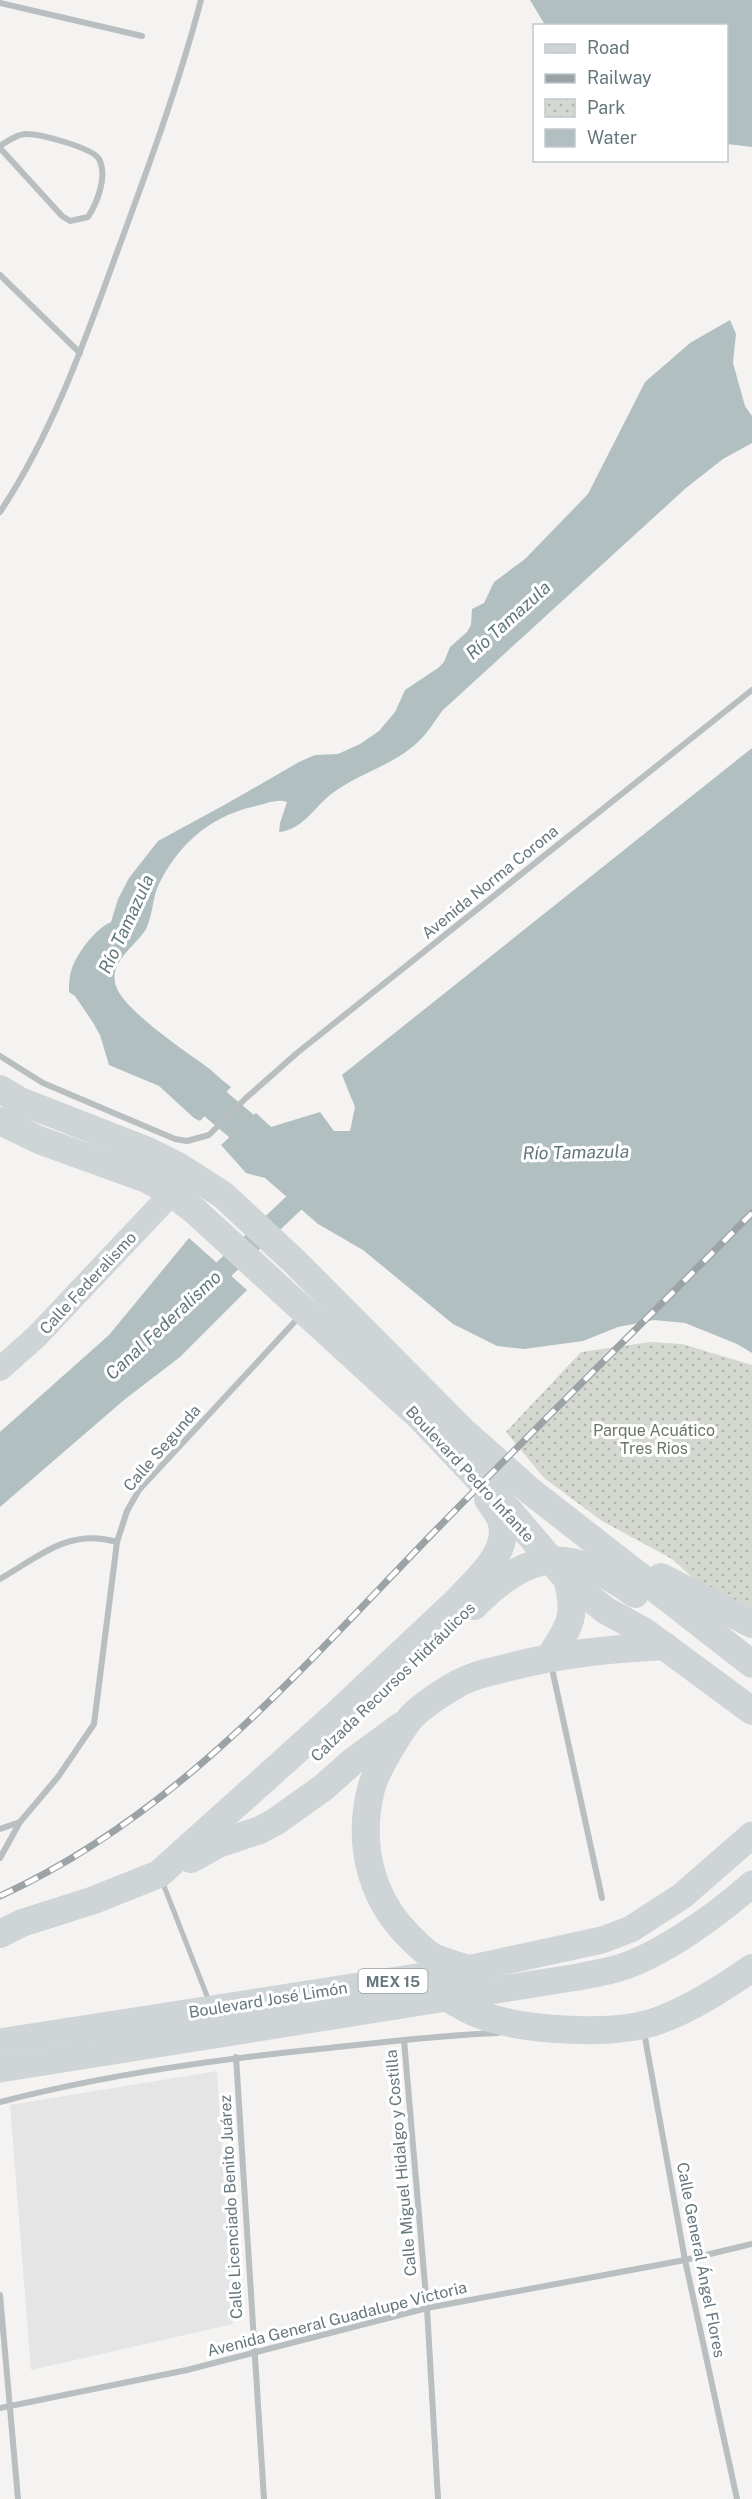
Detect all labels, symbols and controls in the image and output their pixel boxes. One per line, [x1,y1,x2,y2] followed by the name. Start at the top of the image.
[533,24,728,162] legend
[587,37,630,58] text: Road
[587,67,652,88] text: Railway
[587,97,625,118] text: Park
[587,127,637,148] text: Water
[461,577,555,663] water label: Río Tamazula
[418,821,562,943] street label: Avenida Norma Corona
[94,871,158,977] water label: Río Tamazula
[523,1141,629,1163] water label: Río Tamazula
[36,1228,140,1338] street label: Calle Federalismo
[101,1266,225,1384] water label: Canal Federalismo
[119,1401,205,1495] street label: Calle Segunda
[402,1402,538,1546] street label: Boulevard Pedro Infante
[593,1421,715,1458] park label: Parque Acuático Tres Rios
[307,1598,479,1766] street label: Calzada Recursos Hidráulicos
[358,1969,428,1993] road number: MEX 15
[187,1978,349,2022] street label: Boulevard José Limón
[382,2049,420,2277] street label: Calle Miguel Hidalgo y Costilla
[216,2094,246,2320] street label: Calle Licenciado Benito Juárez
[673,2161,730,2359] street label: Calle General Ángel Flores
[205,2277,469,2361] street label: Avenida General Guadalupe Victoria

